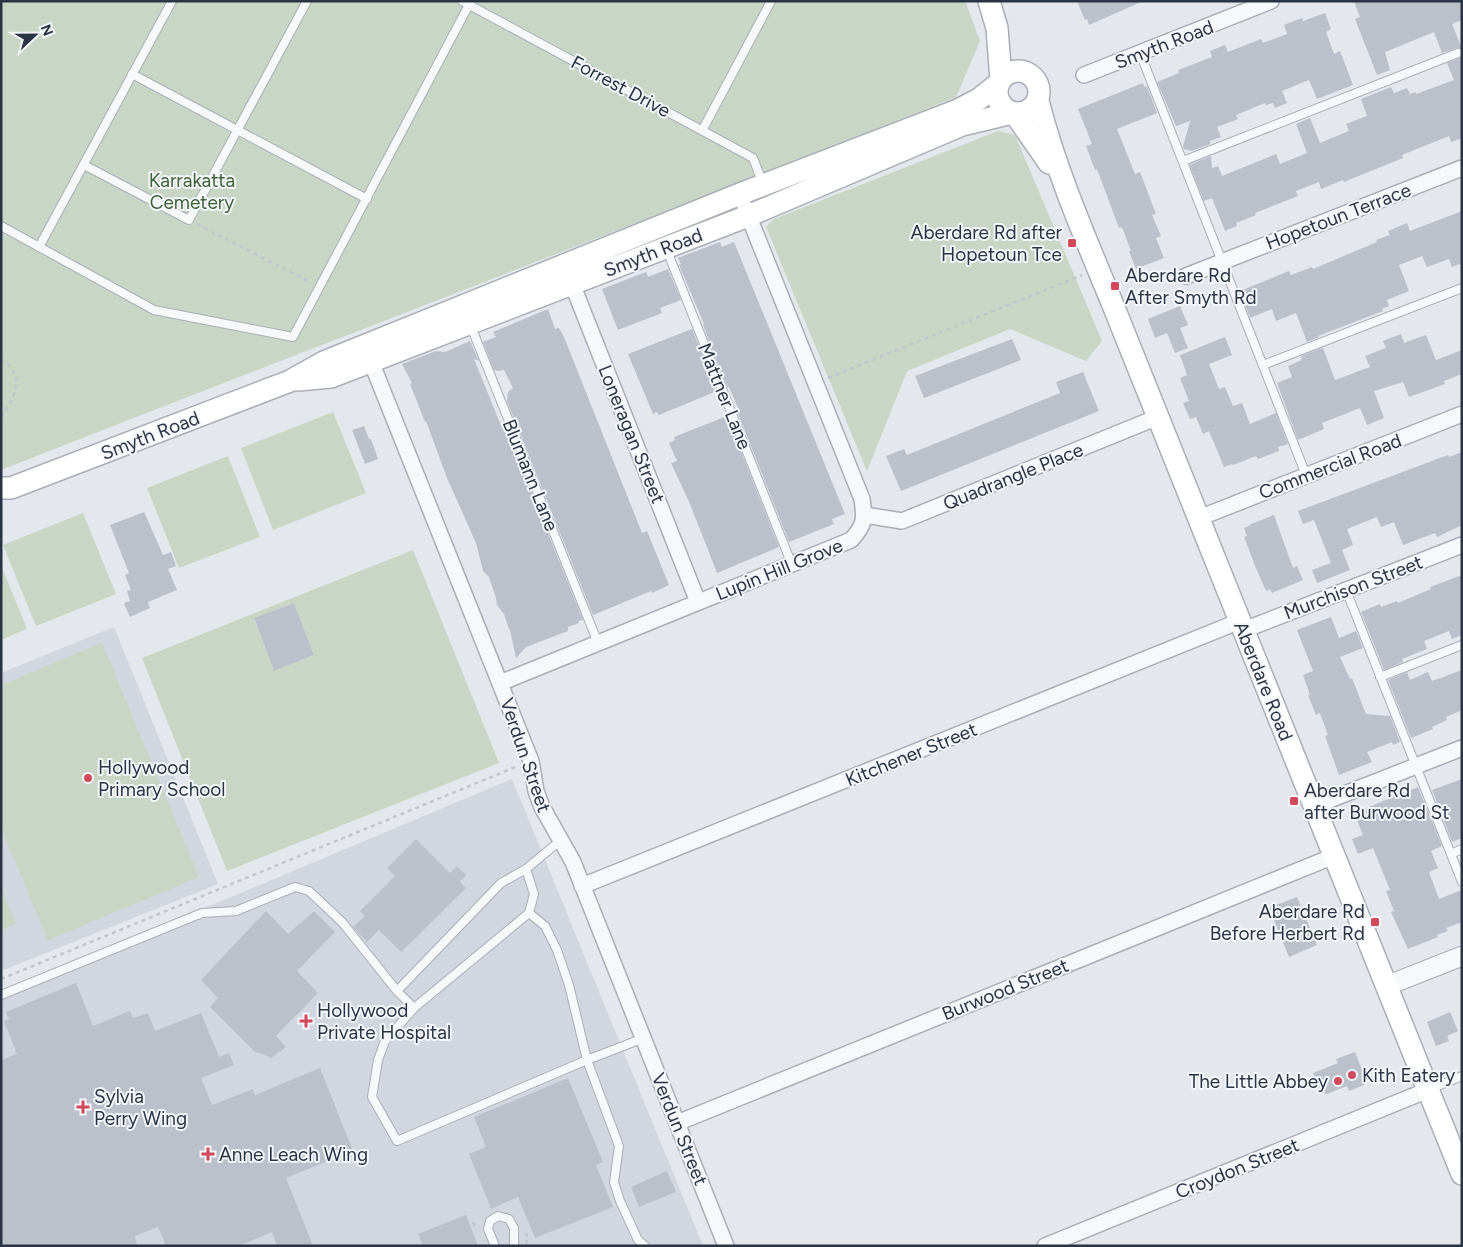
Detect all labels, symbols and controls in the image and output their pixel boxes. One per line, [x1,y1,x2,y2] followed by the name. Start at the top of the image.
[10,10,60,60] north arrow
[1112,15,1217,74] street label: Smyth Road
[37,22,56,39] text: N
[567,51,674,122] street label: Forrest Drive
[149,169,235,214] park label: Karrakatta Cemetery
[1262,178,1414,255] street label: Hopetoun Terrace
[911,221,1063,266] place label: Aberdare Rd after Hopetoun Tce
[601,223,706,282] street label: Smyth Road
[1066,237,1078,249] marker: Aberdare Rd after Hopetoun Tce
[1125,264,1257,309] place label: Aberdare Rd After Smyth Rd
[1109,280,1121,292] marker: Aberdare Rd After Smyth Rd
[693,340,756,453] street label: Mattner Lane
[593,362,670,507] street label: Loneragan Street
[98,406,203,465] street label: Smyth Road
[498,416,563,535] street label: Blumann Lane
[1256,429,1405,504] street label: Commercial Road
[940,438,1087,515] street label: Quadrangle Place
[712,534,846,605] street label: Lupin Hill Grove
[1281,550,1426,625] street label: Murchison Street
[1229,618,1298,744] street label: Aberdare Road
[495,695,556,815] street label: Verdun Street
[842,718,980,791] street label: Kitchener Street
[98,756,226,801] place label: Hollywood Primary School
[82,772,94,784] marker: Hollywood Primary School
[1304,779,1449,824] place label: Aberdare Rd after Burwood St
[1288,795,1300,807] marker: Aberdare Rd after Burwood St
[1210,900,1365,945] place label: Aberdare Rd Before Herbert Rd
[1369,916,1381,928] marker: Aberdare Rd Before Herbert Rd
[939,954,1072,1025] street label: Burwood Street
[317,999,451,1044] place label: Hollywood Private Hospital
[299,1014,313,1028] marker: Hollywood Private Hospital
[1362,1064,1455,1087] place label: Kith Eatery
[1346,1069,1358,1081] marker: Kith Eatery
[647,1070,713,1189] street label: Verdun Street
[1189,1070,1328,1093] place label: The Little Abbey
[1332,1075,1344,1087] marker: The Little Abbey
[94,1085,187,1130] place label: Sylvia Perry Wing
[76,1100,90,1114] marker: Sylvia Perry Wing
[1172,1133,1302,1204] street label: Croydon Street
[219,1143,368,1166] place label: Anne Leach Wing
[201,1147,215,1161] marker: Anne Leach Wing

